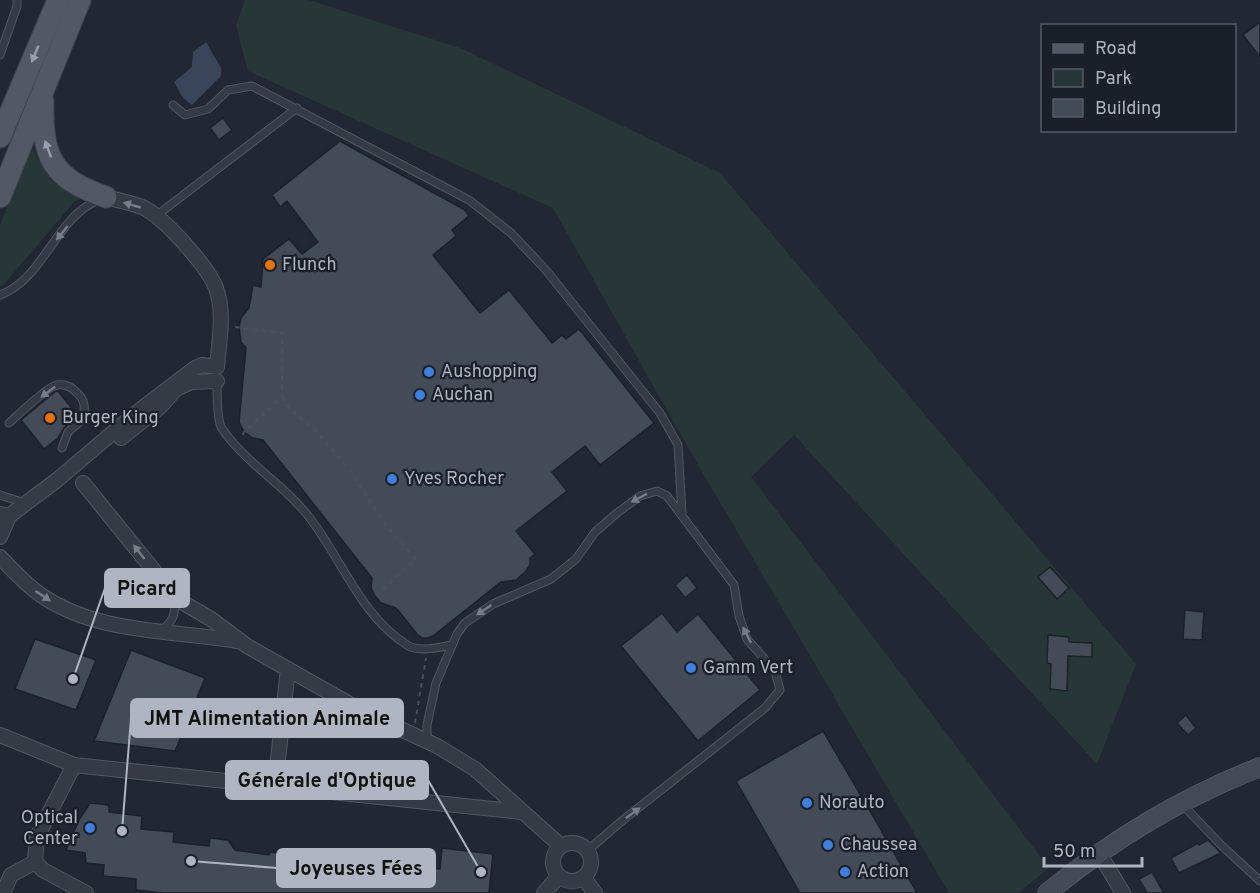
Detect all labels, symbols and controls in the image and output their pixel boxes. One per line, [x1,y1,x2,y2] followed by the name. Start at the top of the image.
[1041,24,1236,132] legend
[1095,38,1137,61] text: Road
[30,45,39,63] one-way arrow
[1095,68,1132,91] text: Park
[1095,98,1161,121] text: Building
[42,140,52,158] one-way arrow
[123,199,141,209] one-way arrow
[56,225,69,241] one-way arrow
[282,254,337,277] place label: Flunch
[263,258,277,272] marker: Flunch
[441,361,537,384] place label: Aushopping
[422,365,436,379] marker: Aushopping
[432,384,493,407] place label: Auchan
[40,386,56,398] one-way arrow
[413,388,427,402] marker: Auchan
[62,407,159,430] place label: Burger King
[43,411,57,425] marker: Burger King
[404,468,504,491] place label: Yves Rocher
[385,472,399,486] marker: Yves Rocher
[630,493,647,503] one-way arrow
[134,544,146,559] one-way arrow
[105,569,189,607] callout: Picard
[117,577,177,603] text: Picard
[35,590,51,602] one-way arrow
[476,604,492,615] one-way arrow
[743,626,753,644] one-way arrow
[703,657,793,680] place label: Gamm Vert
[684,661,698,675] marker: Gamm Vert
[131,699,403,737] callout: JMT Alimentation Animale
[144,707,390,733] text: JMT Alimentation Animale
[226,761,428,799] callout: Générale d'Optique
[238,769,416,795] text: Générale d'Optique
[819,792,885,815] place label: Norauto
[800,796,814,810] marker: Norauto
[21,807,78,851] place label: Optical Center
[625,807,640,819] one-way arrow
[83,821,97,835] marker: Optical Center
[1044,830,1142,868] scale bar
[840,834,917,857] place label: Chaussea
[821,838,835,852] marker: Chaussea
[1053,841,1095,864] text: 50 m
[277,849,435,887] callout: Joyeuses Fées
[289,857,423,883] text: Joyeuses Fées
[857,861,909,884] place label: Action
[838,865,852,879] marker: Action

